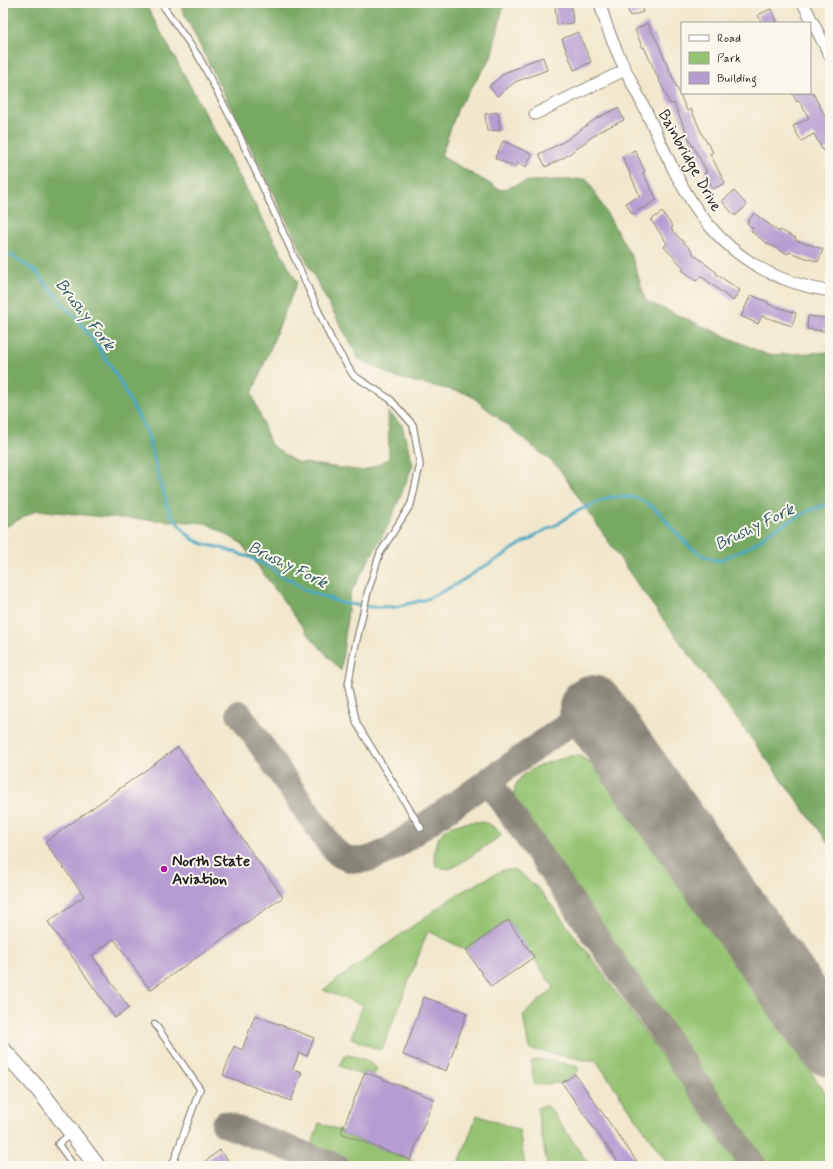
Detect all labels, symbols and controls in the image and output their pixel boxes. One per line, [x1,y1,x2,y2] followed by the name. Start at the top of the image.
[681,22,811,94] legend
[717,31,741,47] text: Road
[717,51,741,67] text: Park
[717,71,757,88] text: Building
[652,106,727,216] street label: Bainbridge Drive
[50,274,121,356] water label: Brushy Fork
[711,498,799,556] water label: Brushy Fork
[244,536,332,594] water label: Brushy Fork
[172,851,250,890] place label: North State Aviation
[159,864,169,874] marker: North State Aviation

